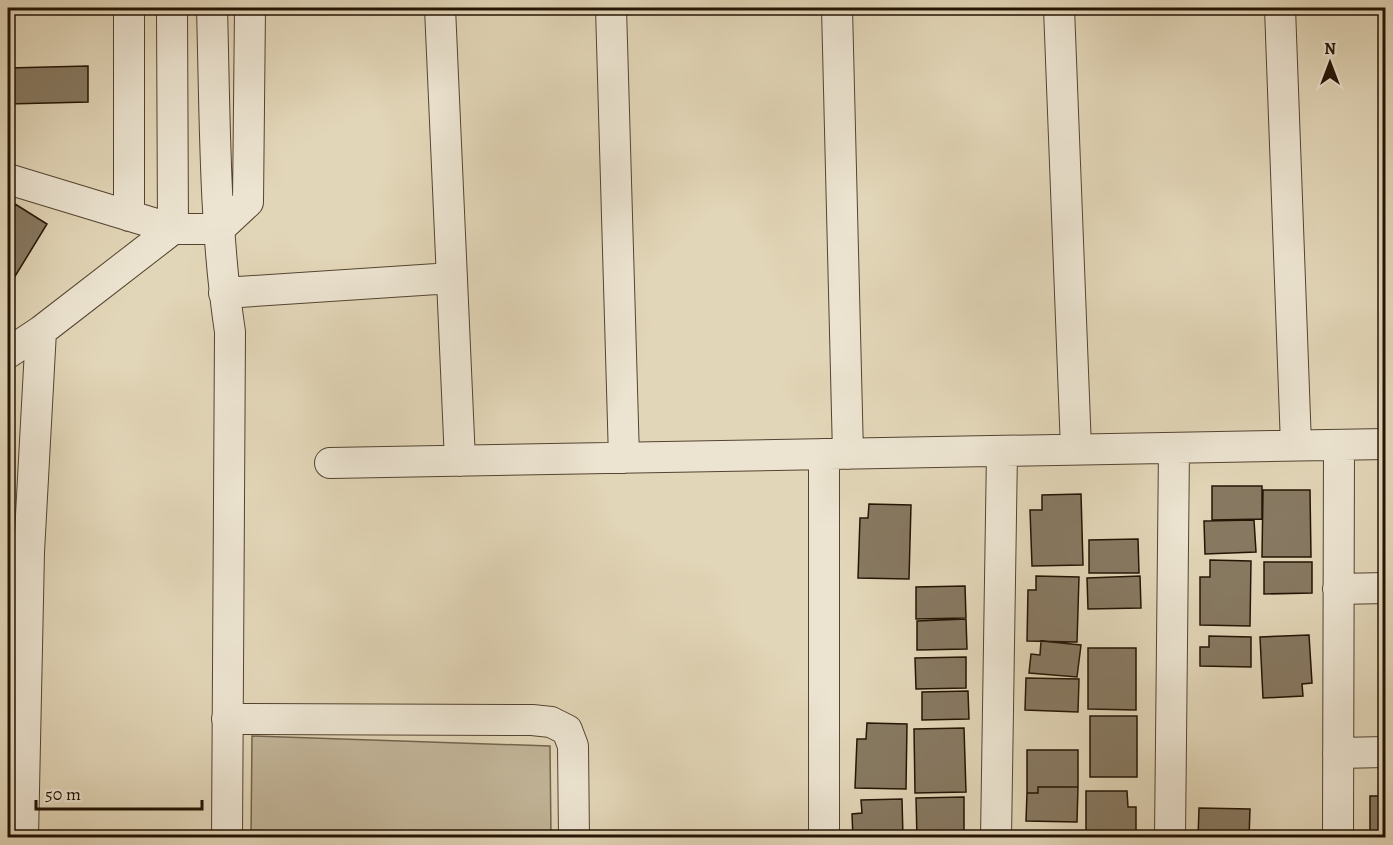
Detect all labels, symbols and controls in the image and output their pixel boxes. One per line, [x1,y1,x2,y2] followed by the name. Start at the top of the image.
[1300,33,1360,93] north arrow
[1324,38,1336,60] text: N
[36,773,202,811] scale bar
[45,782,81,806] text: 50 m

